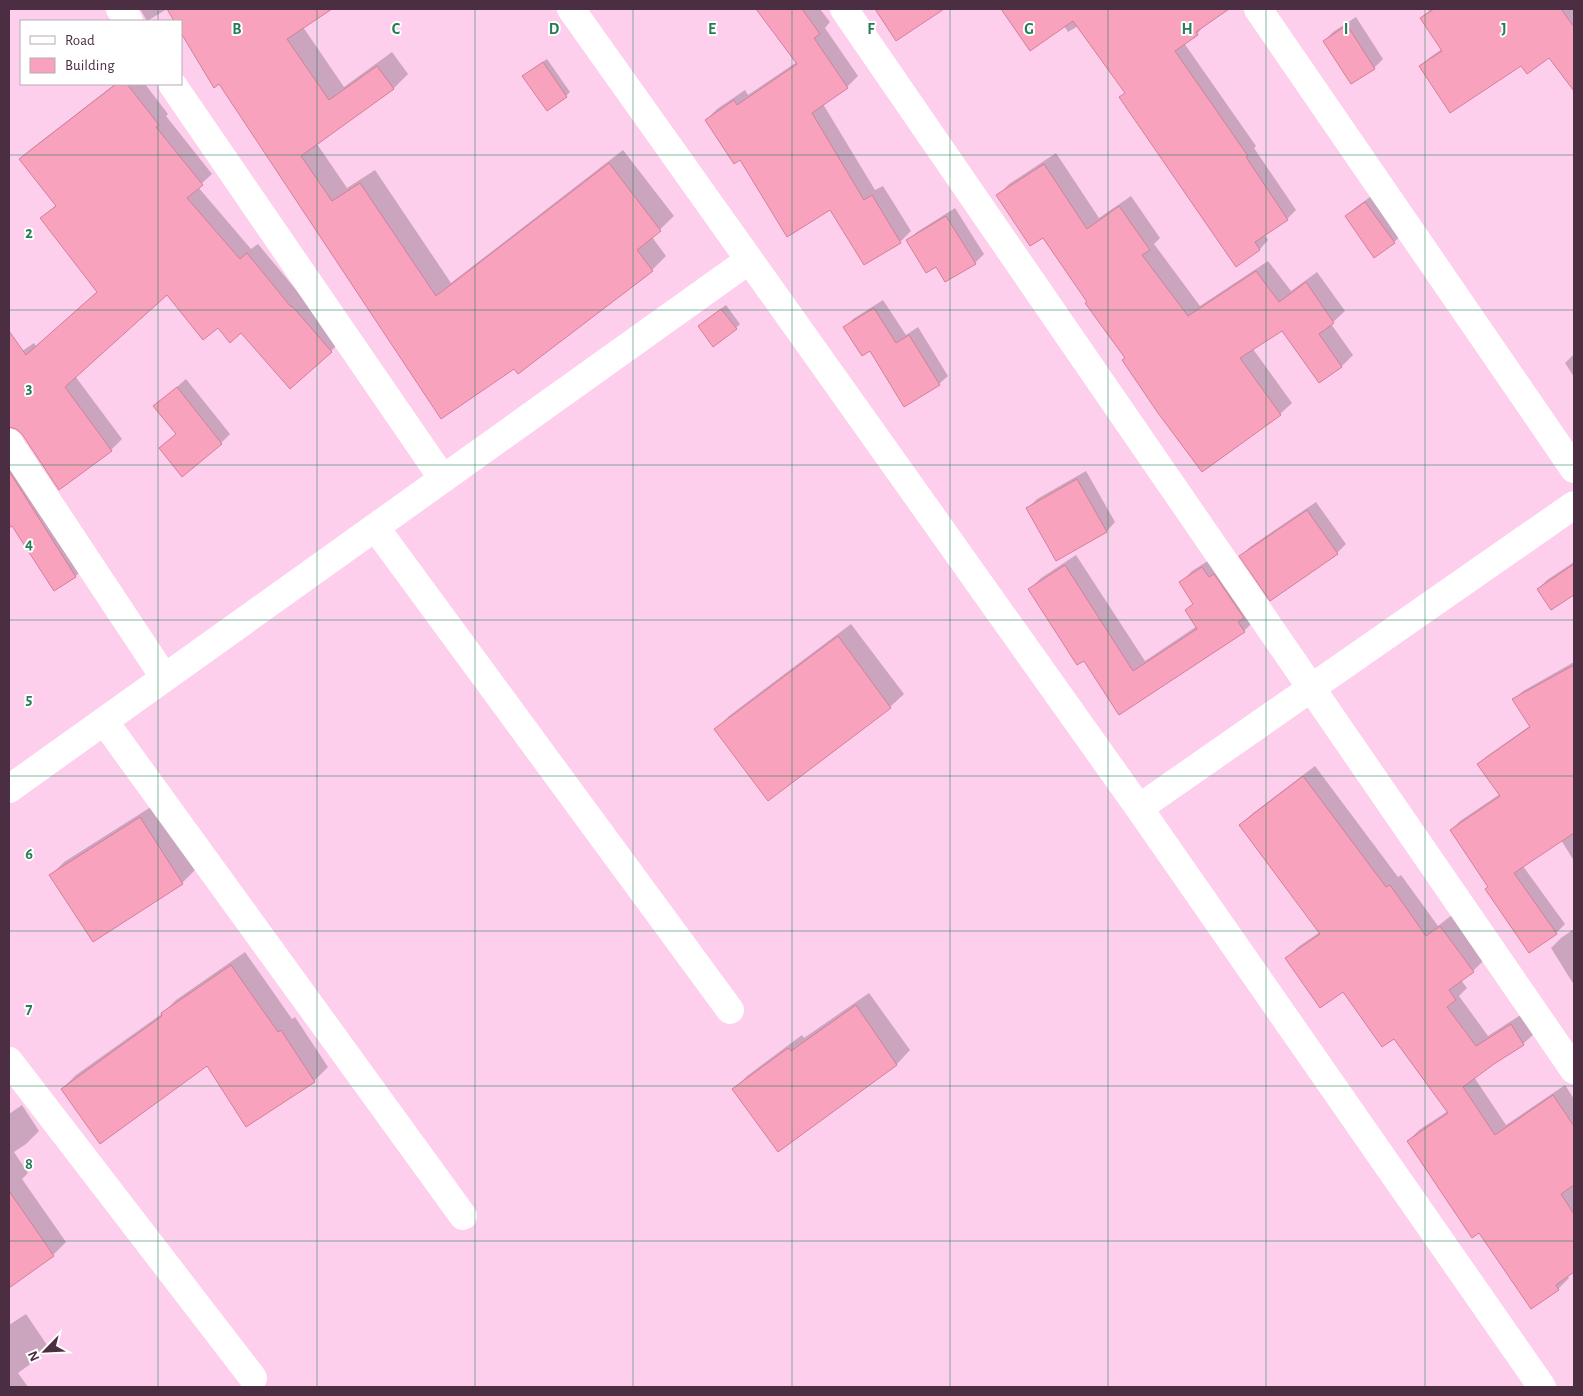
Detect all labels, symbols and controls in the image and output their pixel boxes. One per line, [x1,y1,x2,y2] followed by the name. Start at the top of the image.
[20,20,182,85] legend
[232,21,242,37] text: B
[392,21,401,37] text: C
[549,21,560,37] text: D
[708,21,716,37] text: E
[867,21,875,37] text: F
[1024,21,1034,37] text: G
[1181,21,1193,37] text: H
[1344,21,1348,37] text: I
[1501,21,1507,37] text: J
[65,33,95,48] text: Road
[65,58,115,73] text: Building
[25,225,33,241] text: 2
[26,380,33,396] text: 3
[25,536,33,552] text: 4
[26,691,33,707] text: 5
[25,846,33,862] text: 6
[26,1001,33,1017] text: 7
[25,1156,33,1172] text: 8
[20,1326,70,1376] north arrow
[26,1349,42,1363] text: N

